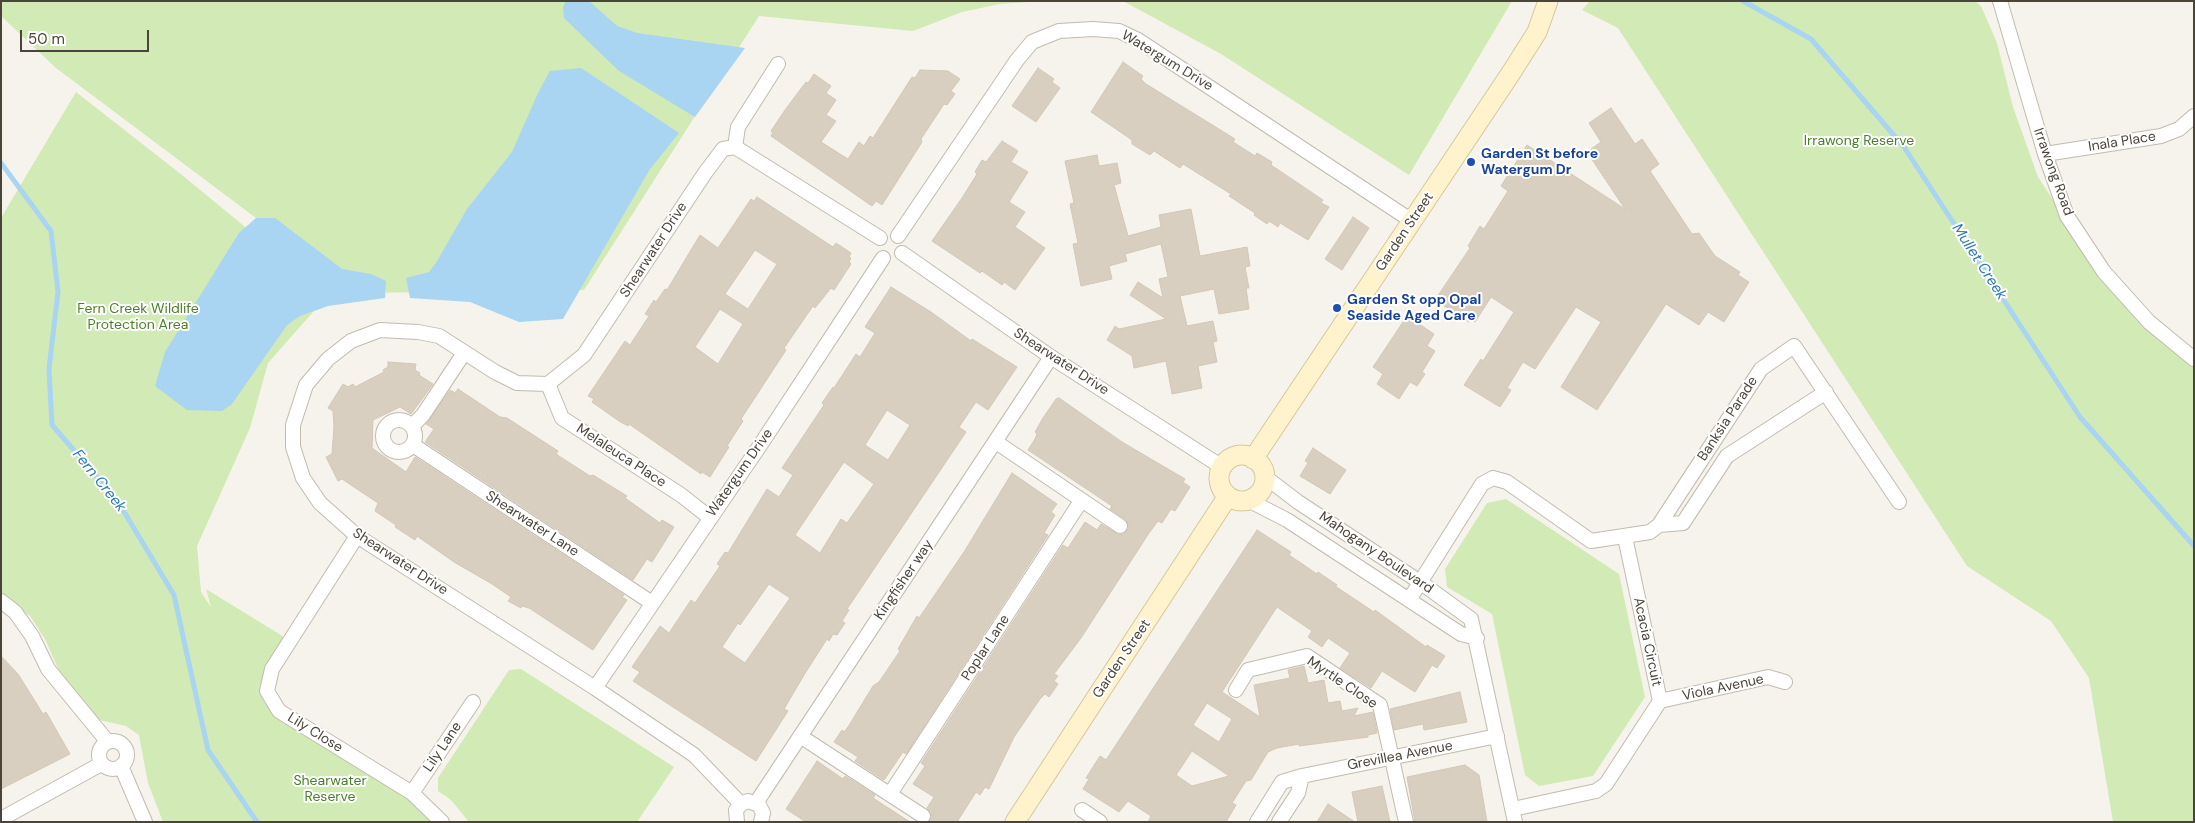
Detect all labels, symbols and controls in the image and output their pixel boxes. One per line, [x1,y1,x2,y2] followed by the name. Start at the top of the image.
[22,20,151,52] scale bar
[1118,27,1216,95] street label: Watergum Drive
[28,29,65,49] text: 50 m
[2029,126,2077,218] street label: Irrawong Road
[2087,128,2157,156] street label: Inala Place
[1804,133,1914,149] park label: Irrawong Reserve
[1481,146,1598,178] place label: Garden St before Watergum Dr
[1465,156,1477,168] marker: Garden St before Watergum Dr
[1373,189,1437,275] street label: Garden Street
[617,199,691,301] street label: Shearwater Drive
[1948,220,2010,304] water label: Mullet Creek
[1347,292,1481,324] place label: Garden St opp Opal Seaside Aged Care
[77,301,199,334] park label: Fern Creek Wildlife Protection Area
[1331,302,1343,314] marker: Garden St opp Opal Seaside Aged Care
[1010,325,1112,399] street label: Shearwater Drive
[1694,374,1762,464] street label: Banksia Parade
[573,421,669,491] street label: Melaleuca Place
[703,426,777,520] street label: Watergum Drive
[68,446,130,516] water label: Fern Creek
[482,488,582,560] street label: Shearwater Lane
[1316,509,1436,597] street label: Mahogany Boulevard
[349,525,451,599] street label: Shearwater Drive
[871,537,937,623] street label: Kingfisher way
[1629,596,1665,688] street label: Acacia Circuit
[958,612,1014,684] street label: Poplar Lane
[1090,616,1154,702] street label: Garden Street
[1304,653,1380,713] street label: Myrtle Close
[1681,671,1765,705] street label: Viola Avenue
[284,709,346,757] street label: Lily Close
[420,719,466,775] street label: Lily Lane
[1346,738,1454,774] street label: Grevillea Avenue
[293,773,367,806] park label: Shearwater Reserve

